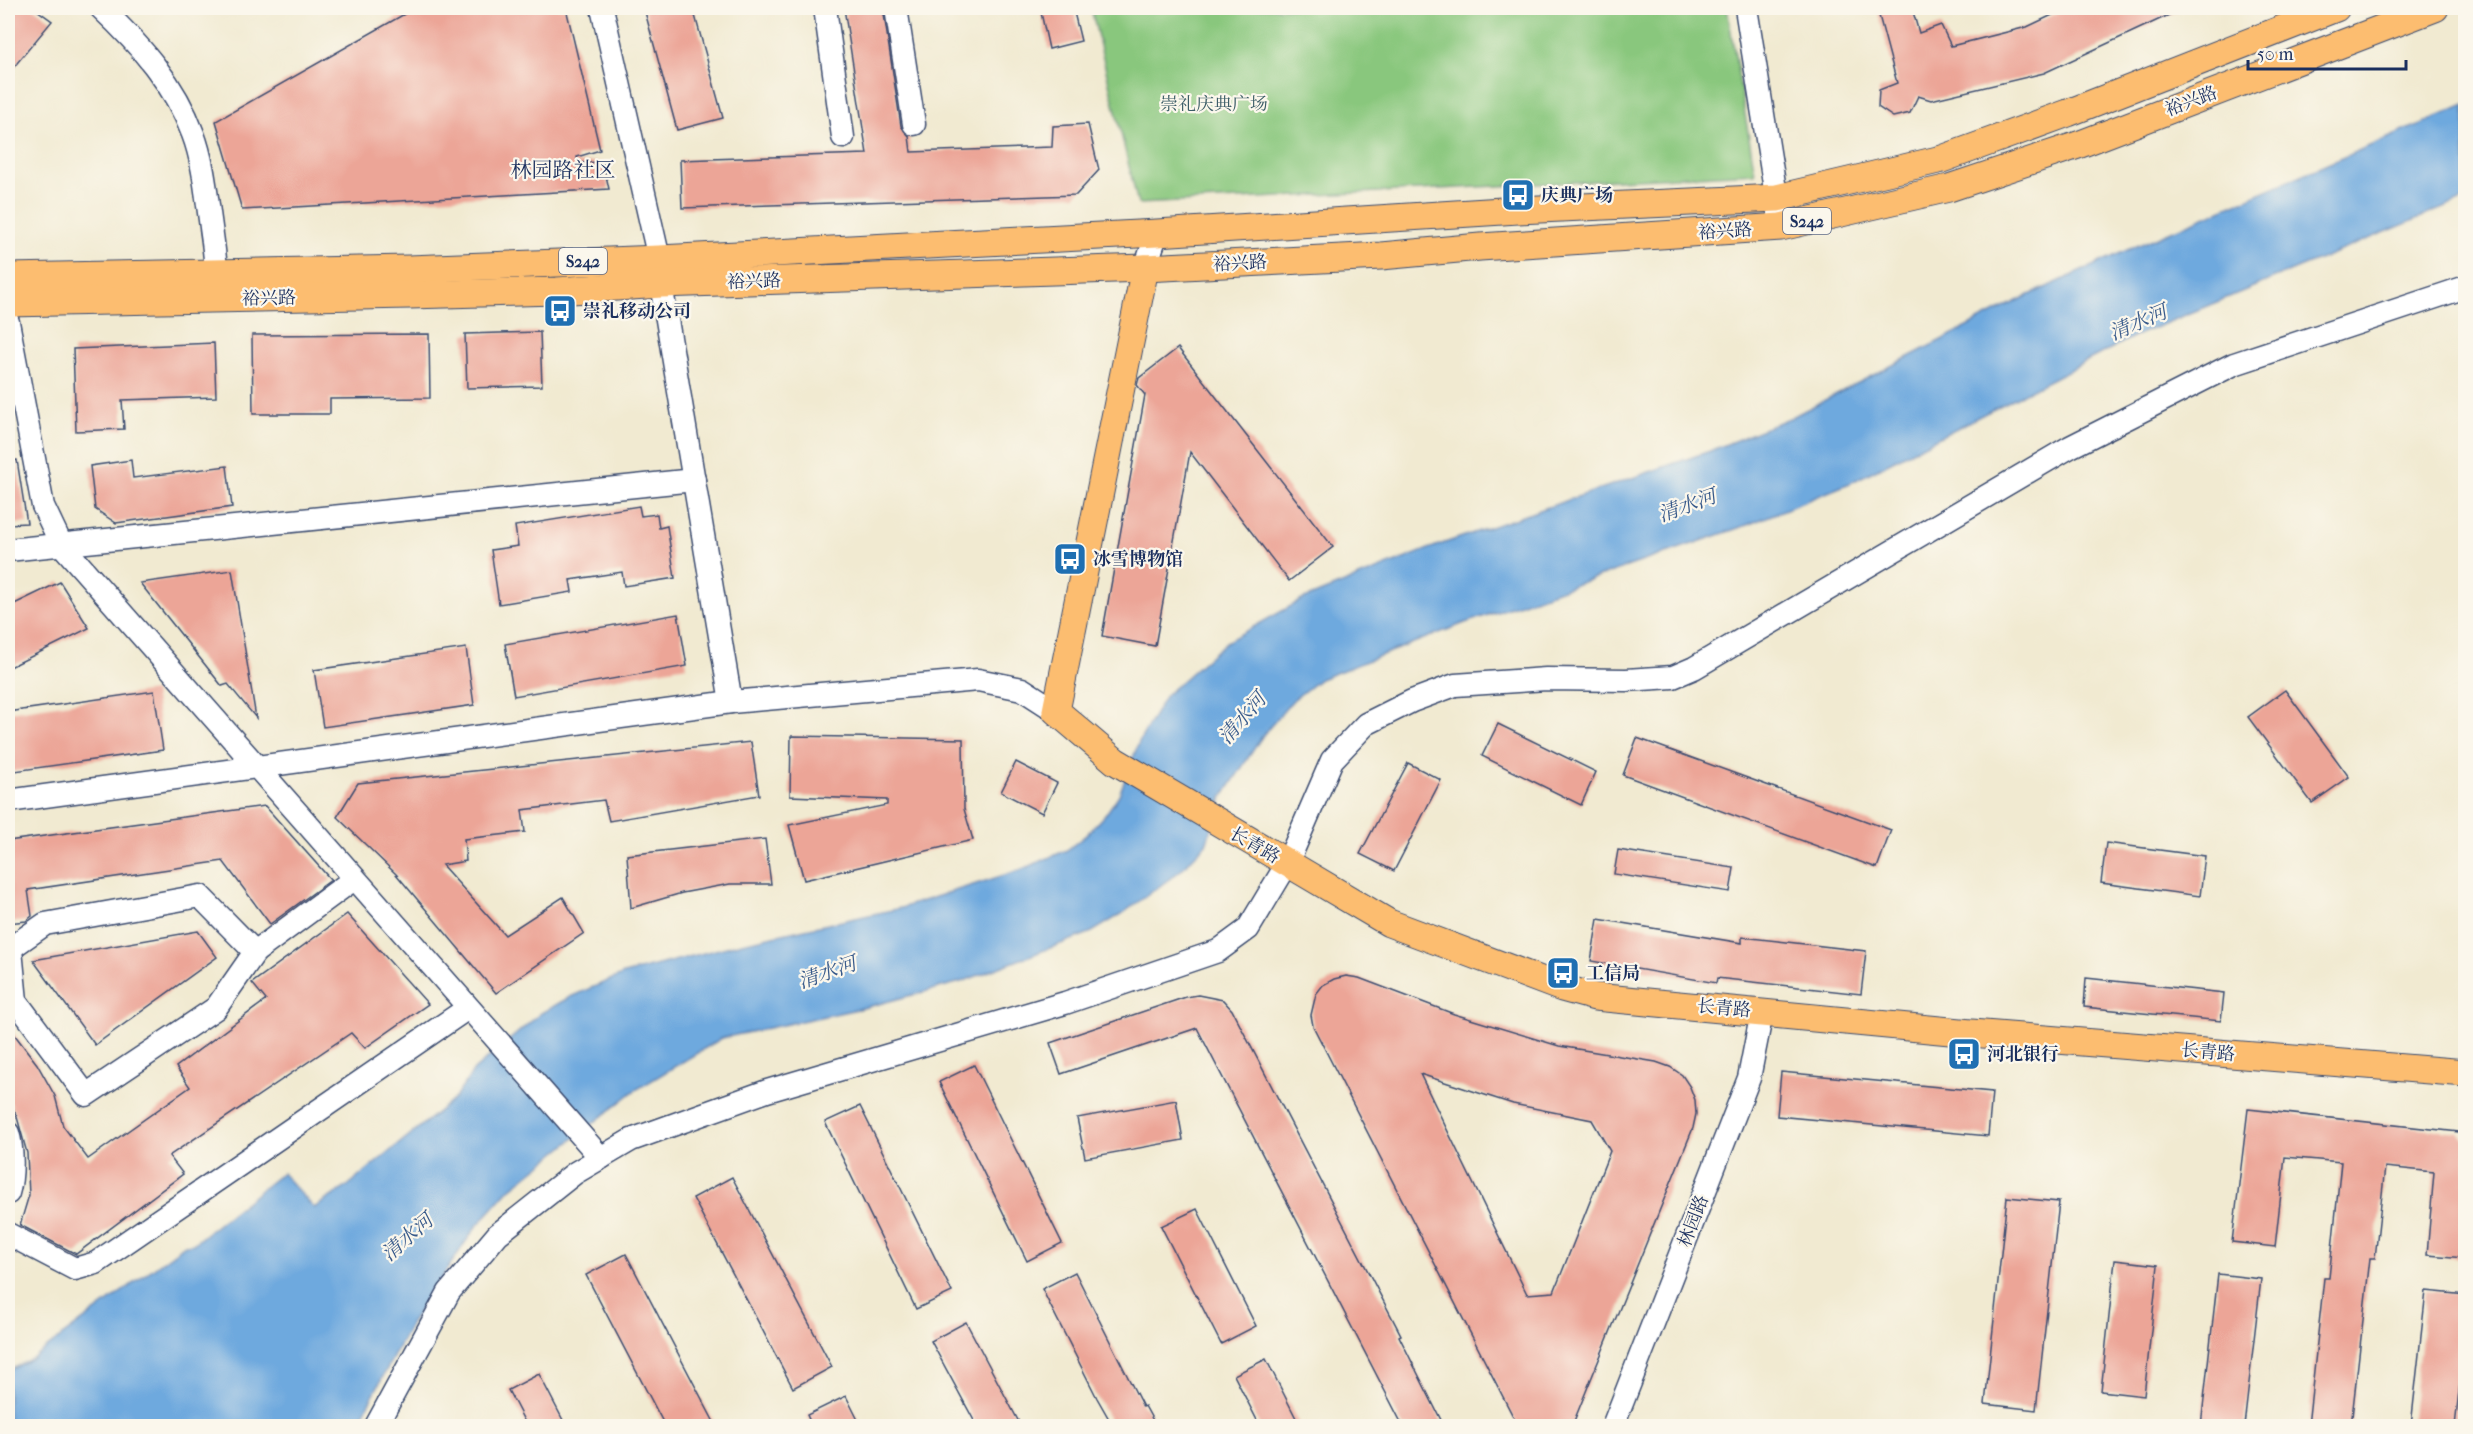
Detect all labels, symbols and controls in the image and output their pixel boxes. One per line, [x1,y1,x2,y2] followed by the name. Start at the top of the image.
[2248,33,2406,71] scale bar
[2257,44,2294,65] text: 50 m
[2162,82,2220,121] street label: 裕兴路
[1160,94,1268,115] park label: 崇礼庆典广场
[511,158,616,182] district label: 林园路社区
[1500,177,1536,213] bus stop icon: 庆典广场
[1541,185,1613,206] place label: 庆典广场
[1783,208,1831,234] road number: S242
[1697,219,1753,244] street label: 裕兴路
[559,248,607,274] road number: S242
[1213,252,1268,275] street label: 裕兴路
[727,270,781,293] street label: 裕兴路
[242,288,296,309] street label: 裕兴路
[542,293,578,329] bus stop icon: 崇礼移动公司
[2106,299,2173,345] water label: 清水河
[583,301,691,322] place label: 崇礼移动公司
[1655,483,1722,527] water label: 清水河
[1052,541,1088,577] bus stop icon: 冰雪博物馆
[1093,549,1183,570] place label: 冰雪博物馆
[1214,686,1273,749] water label: 清水河
[1226,823,1283,868] street label: 长青路
[795,951,862,993] water label: 清水河
[1545,955,1581,991] bus stop icon: 工信局
[1586,963,1640,984] place label: 工信局
[1696,996,1752,1021] street label: 长青路
[1946,1036,1982,1072] bus stop icon: 河北银行
[2180,1040,2236,1065] street label: 长青路
[1987,1044,2059,1065] place label: 河北银行
[1674,1192,1713,1250] street label: 林园路
[377,1207,440,1266] water label: 清水河

